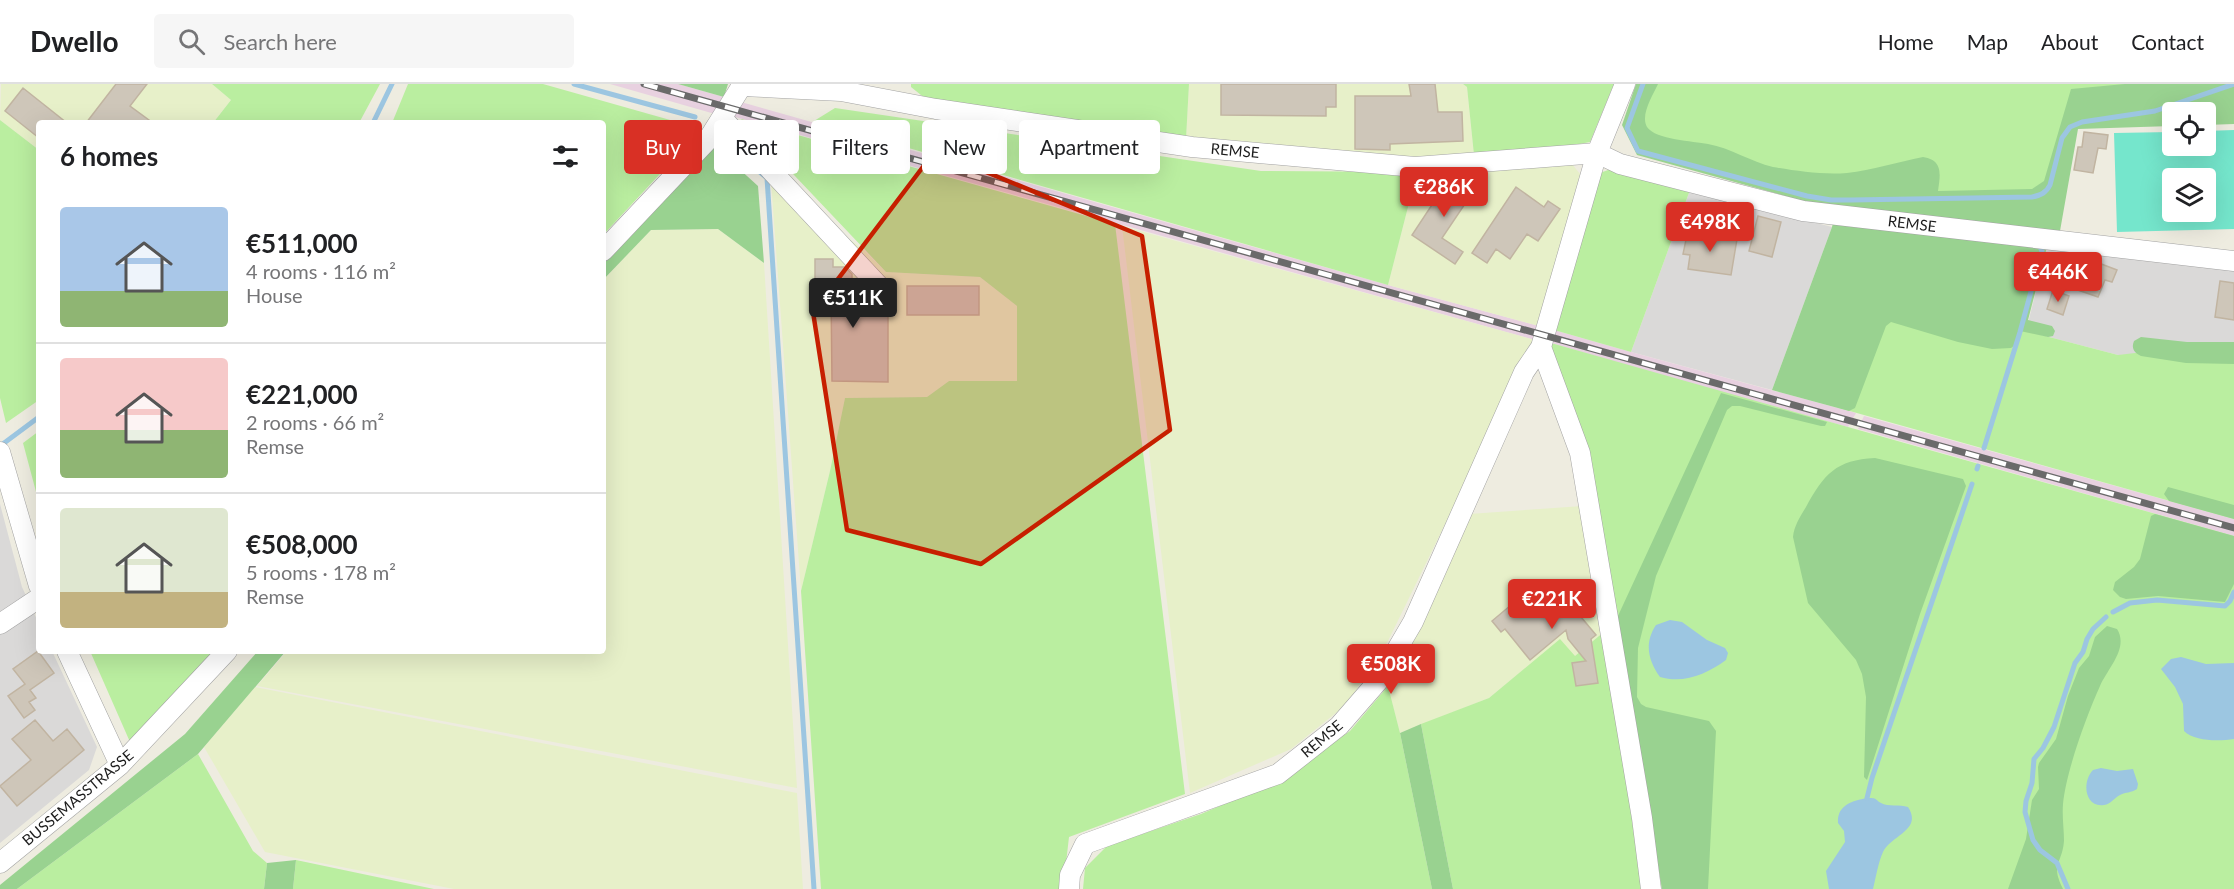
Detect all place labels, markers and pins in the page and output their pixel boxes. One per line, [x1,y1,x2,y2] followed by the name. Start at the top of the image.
[1402,167,1486,218] pin: €286K
[1668,202,1752,253] pin: €498K
[2016,252,2100,303] pin: €446K
[811,278,895,329] pin: €511K
[1510,579,1594,630] pin: €221K
[1349,644,1433,695] pin: €508K

